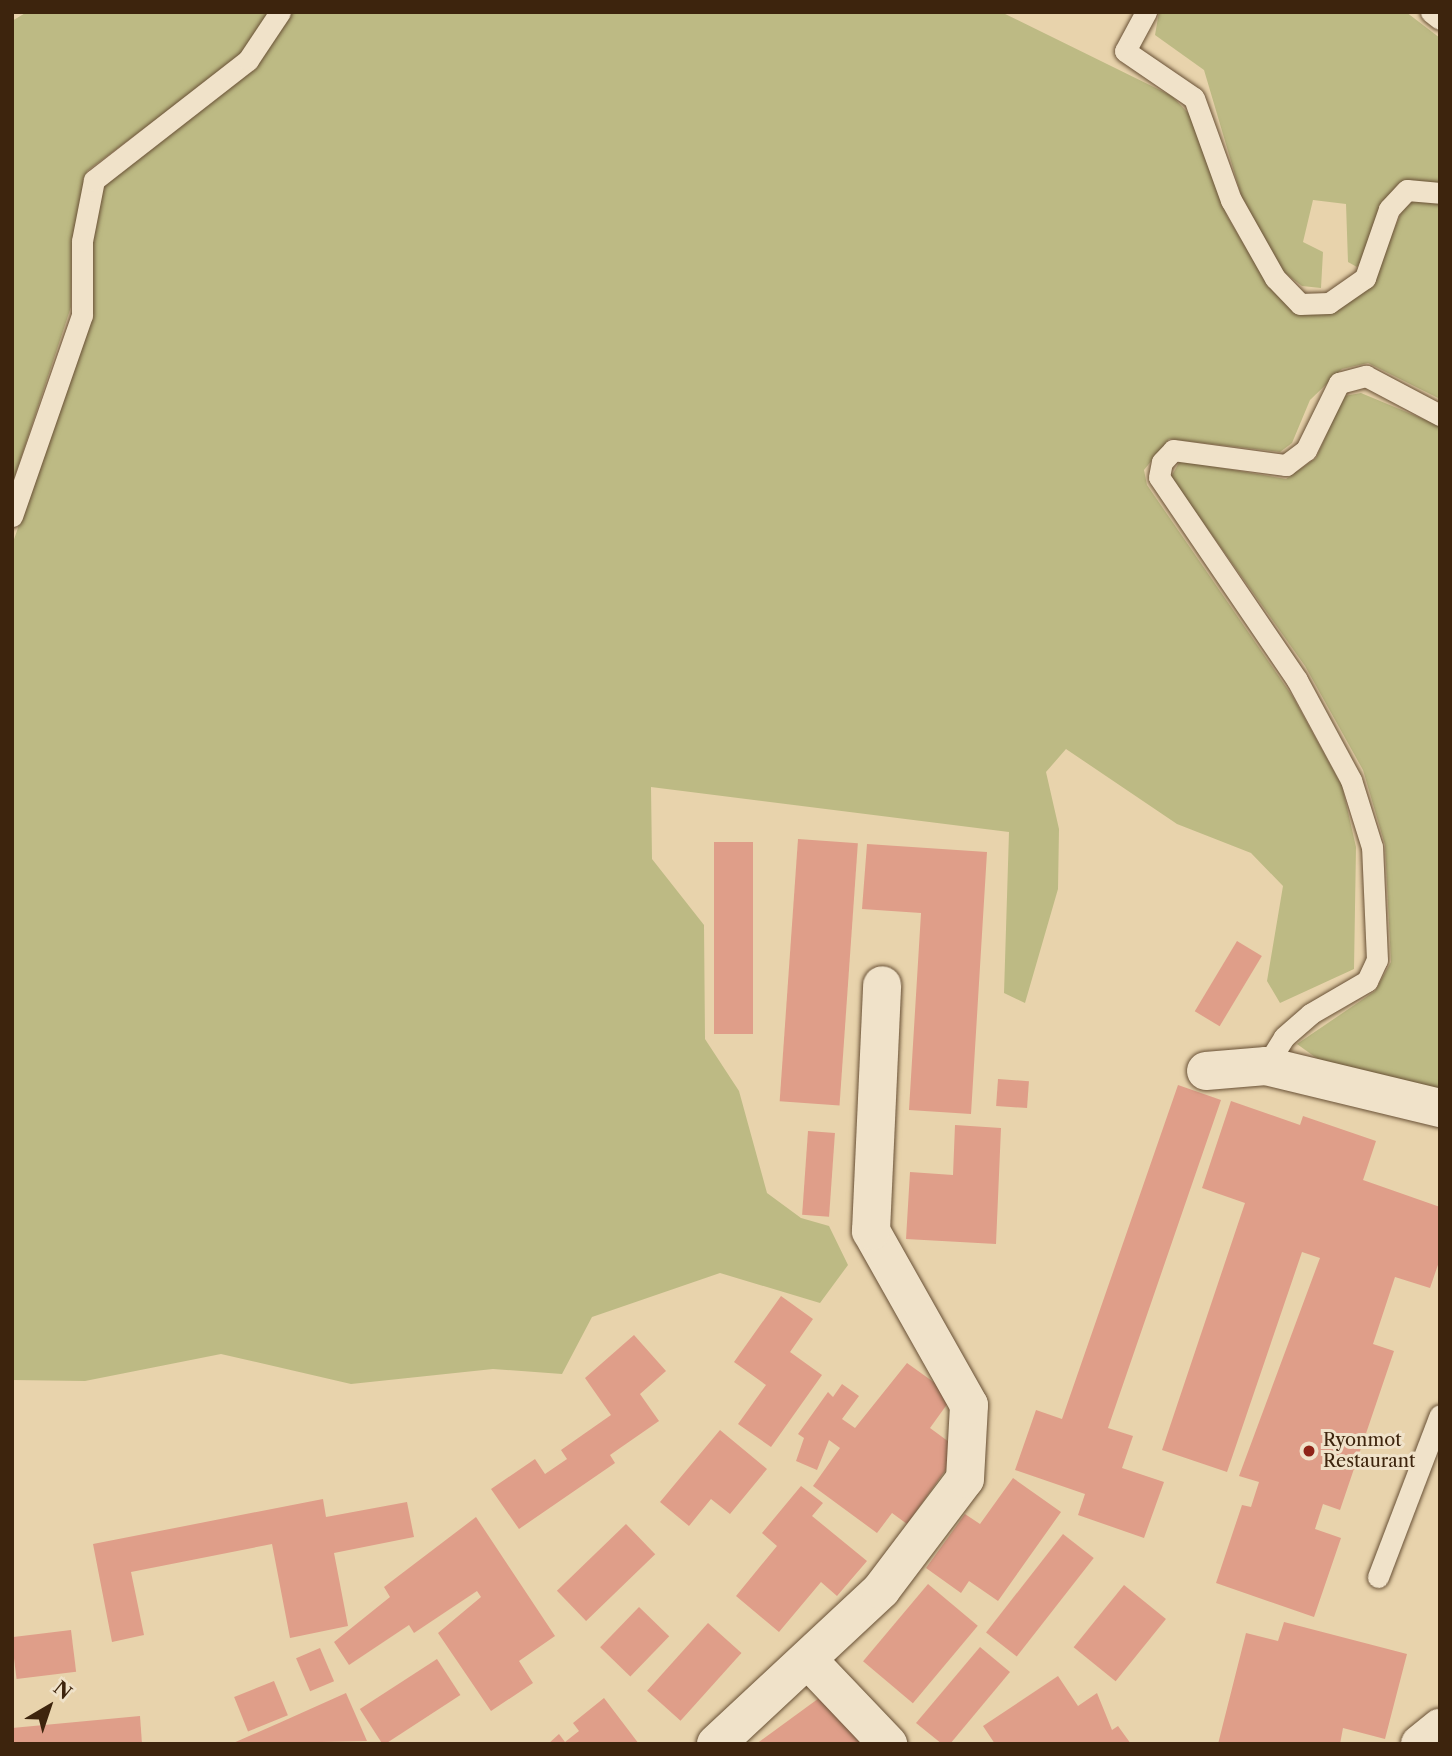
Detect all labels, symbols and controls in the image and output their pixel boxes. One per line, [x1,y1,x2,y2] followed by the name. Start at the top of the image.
[1323,1430,1415,1472] place label: Ryonmot Restaurant
[1301,1443,1317,1459] marker: Ryonmot Restaurant
[14,1672,84,1742] north arrow
[49,1676,76,1704] text: N

